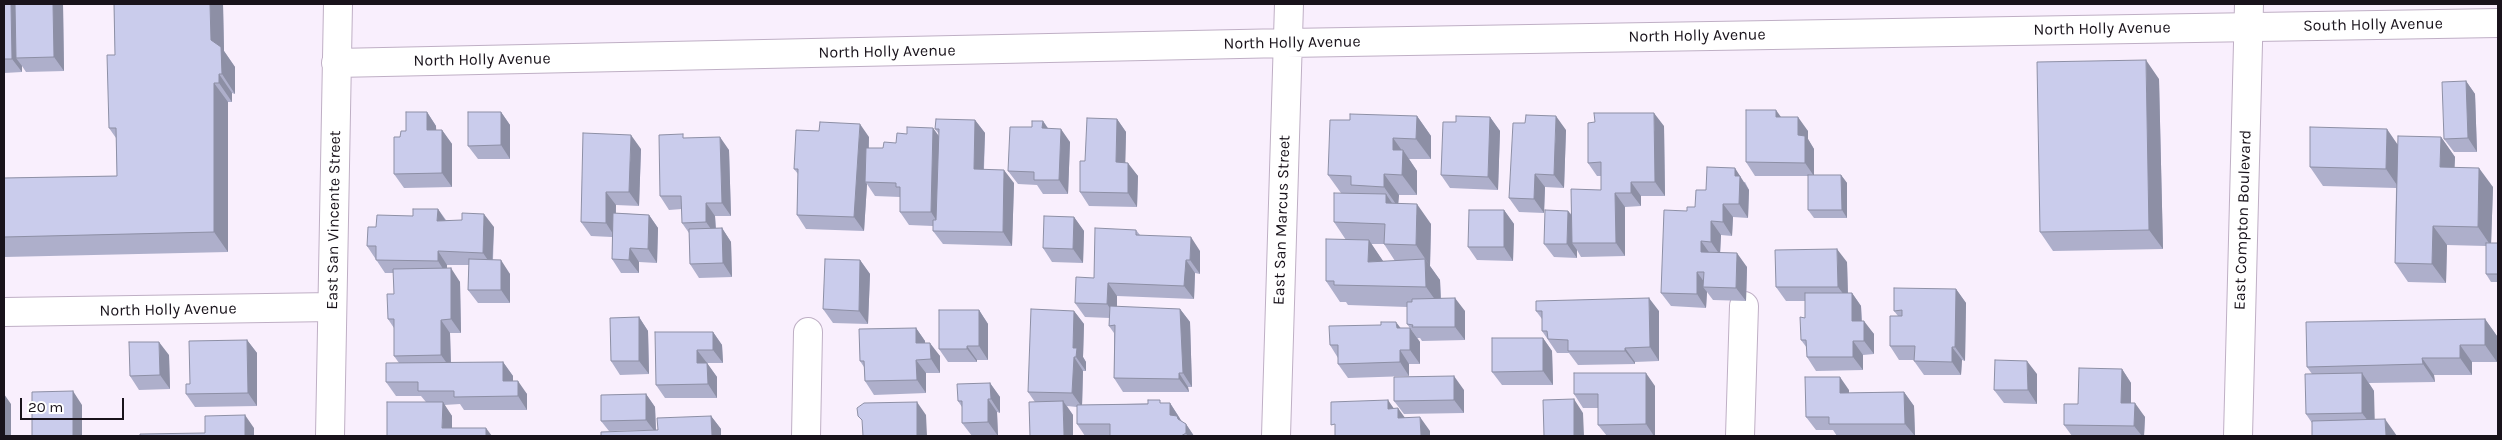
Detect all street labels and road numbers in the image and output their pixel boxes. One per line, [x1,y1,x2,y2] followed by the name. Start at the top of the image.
[2303,14,2443,36] street label: South Holly Avenue
[2033,18,2171,40] street label: North Holly Avenue
[1628,25,1766,47] street label: North Holly Avenue
[1223,32,1361,54] street label: North Holly Avenue
[818,41,956,63] street label: North Holly Avenue
[413,49,551,71] street label: North Holly Avenue
[323,130,345,310] street label: East San Vincente Street
[2230,130,2256,310] street label: East Compton Boulevard
[1269,135,1295,305] street label: East San Marcus Street
[99,299,237,321] street label: North Holly Avenue

